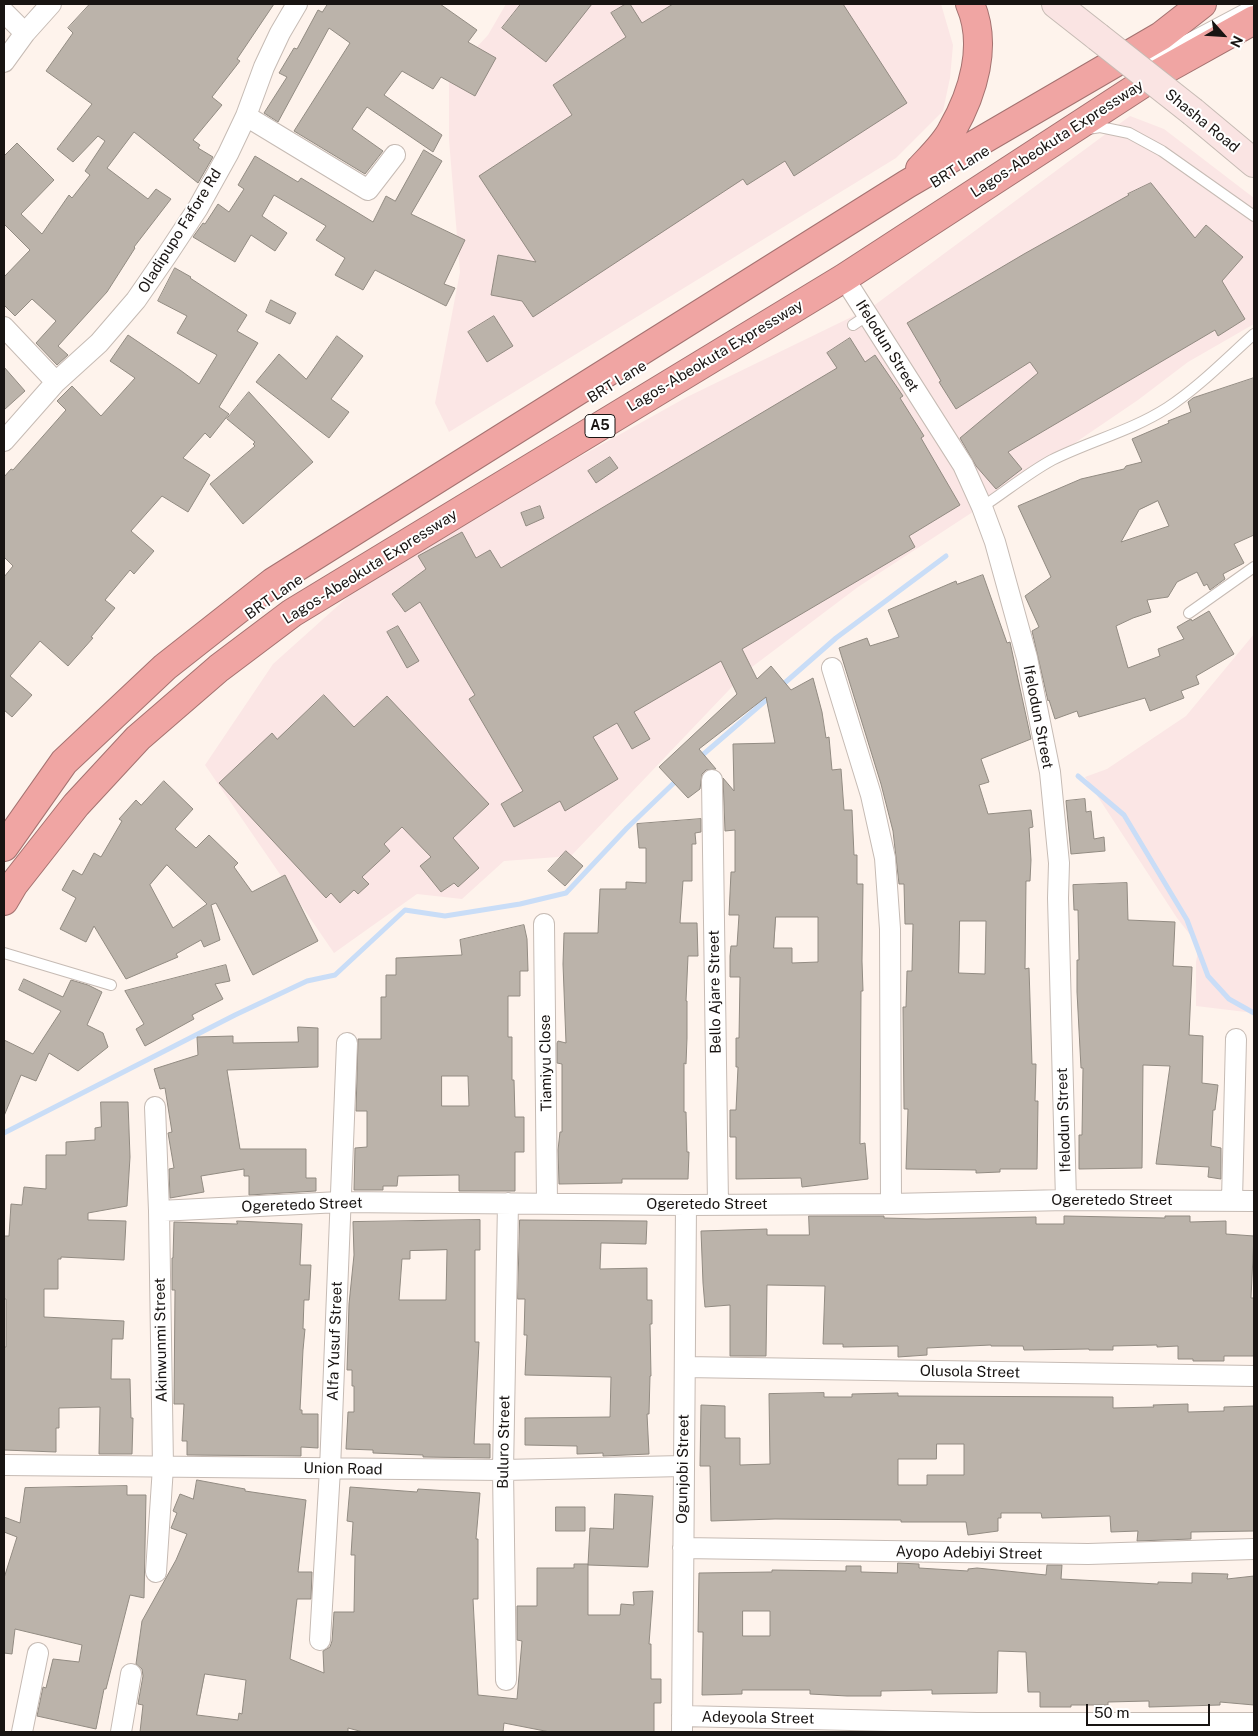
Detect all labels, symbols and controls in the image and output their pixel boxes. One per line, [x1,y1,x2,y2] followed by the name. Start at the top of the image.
[1198,10,1248,60] north arrow
[1227,33,1246,50] text: N
[967,76,1147,202] street label: Lagos-Abeokuta Expressway
[1161,86,1243,156] street label: Shasha Road
[927,142,993,192] street label: BRT Lane
[134,166,226,296] street label: Oladipupo Fafore Rd
[624,296,806,416] street label: Lagos-Abeokuta Expressway
[852,297,922,395] street label: Ifelodun Street
[584,357,650,407] street label: BRT Lane
[585,414,615,438] road number: A5
[279,506,461,628] street label: Lagos-Abeokuta Expressway
[242,571,306,623] street label: BRT Lane
[1019,664,1057,770] street label: Ifelodun Street
[705,930,725,1054] street label: Bello Ajare Street
[536,1014,556,1112] street label: Tiamiyu Close
[1053,1067,1075,1173] street label: Ifelodun Street
[1051,1191,1173,1209] street label: Ogeretedo Street
[241,1194,363,1216] street label: Ogeretedo Street
[646,1195,768,1213] street label: Ogeretedo Street
[151,1278,171,1402] street label: Akinwunmi Street
[324,1281,346,1401] street label: Alfa Yusuf Street
[920,1362,1020,1382] street label: Olusola Street
[494,1395,514,1489] street label: Buluro Street
[673,1414,693,1524] street label: Ogunjobi Street
[303,1459,383,1479] street label: Union Road
[895,1543,1043,1563] street label: Ayopo Adebiyi Street
[1088,1694,1212,1726] scale bar
[1094,1704,1129,1721] text: 50 m
[701,1708,815,1728] street label: Adeyoola Street

